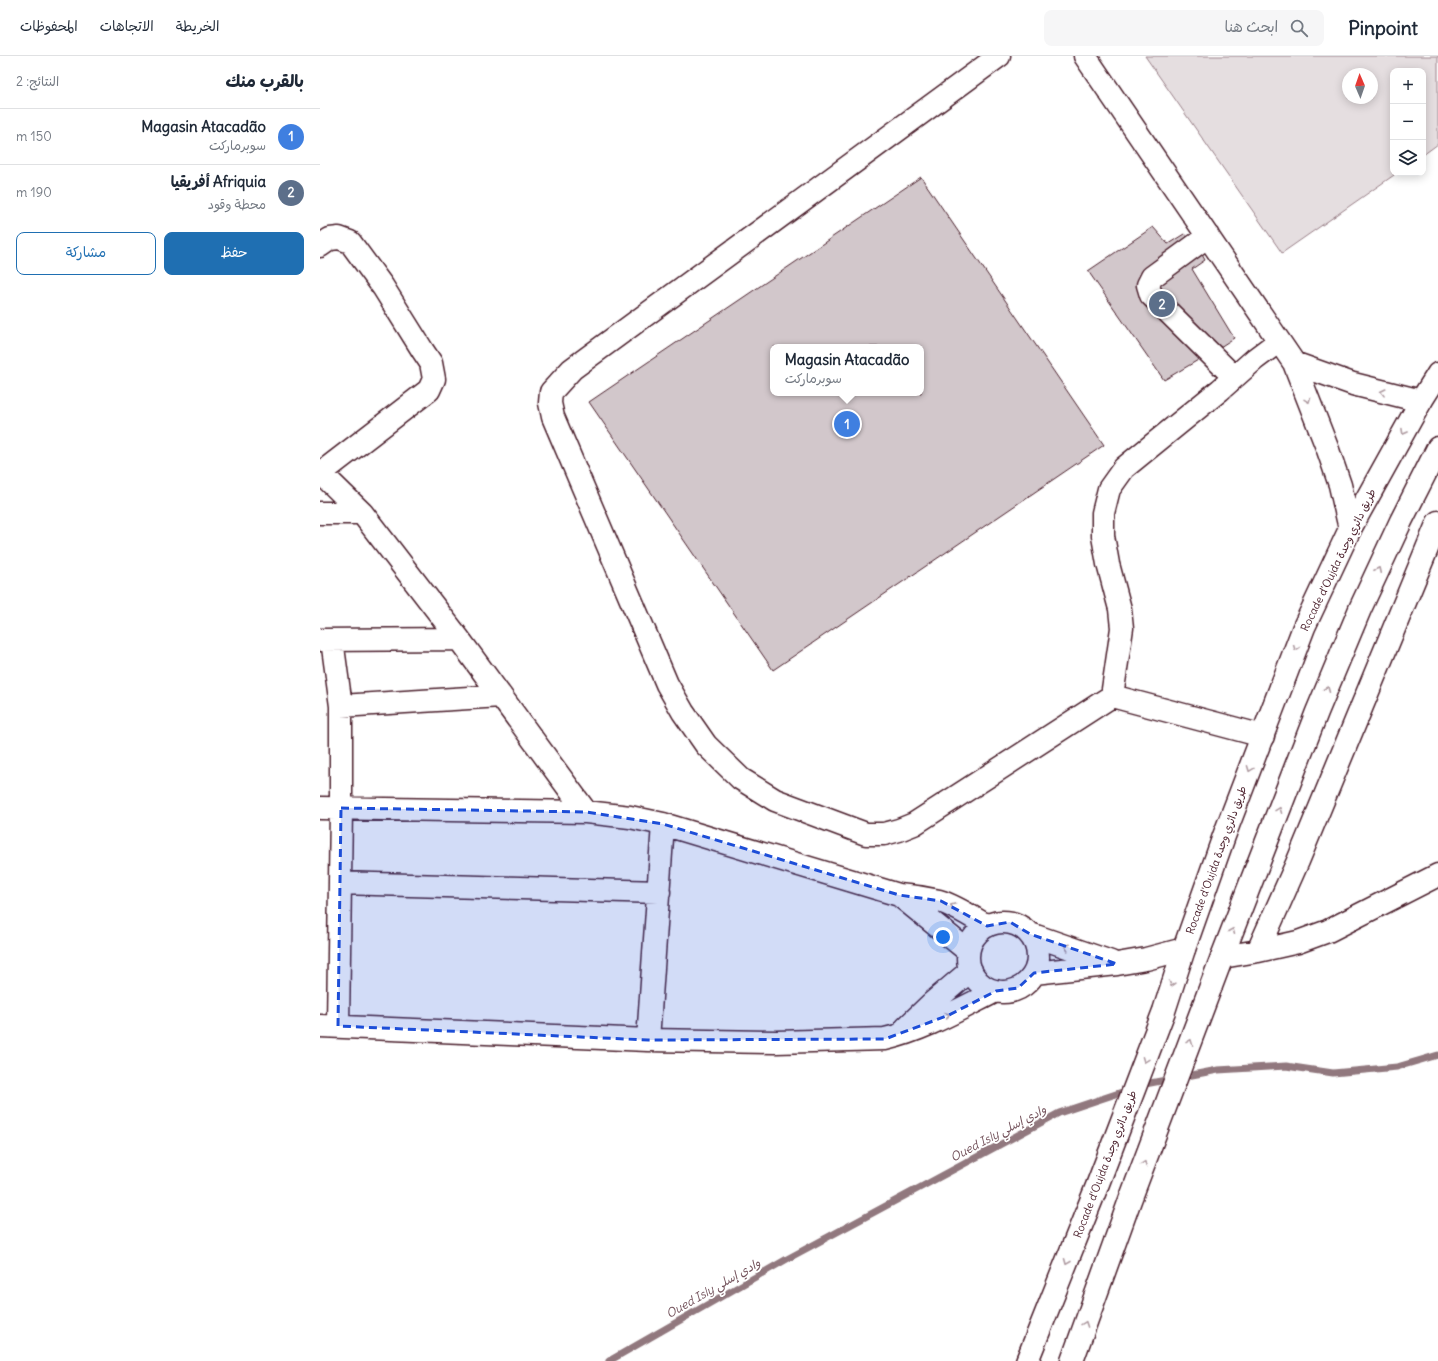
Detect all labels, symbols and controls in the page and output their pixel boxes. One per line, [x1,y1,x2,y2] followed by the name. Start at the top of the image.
[1044,10,1324,46] search box
[1348,16,1418,40] text: Pinpoint
[20,17,78,35] text: المحفوظات
[100,17,154,35] text: الاتجاهات
[176,17,219,35] text: الخريطة
[1225,17,1278,36] text: ابحث هنا
[1288,17,1310,39] icon: search
[1342,68,1378,104] north arrow
[1390,68,1426,176] map controls
[1390,68,1426,104] button: +
[225,70,304,92] text: بالقرب منك
[16,73,59,90] text: النتائج: 2
[1390,104,1426,140] button: −
[141,117,266,136] text: Magasin Atacadão
[16,128,52,145] text: 150 m
[288,128,294,145] text: 1
[209,137,266,154] text: سوبرماركت
[1390,140,1426,176] button: layers
[171,172,266,191] text: Afriquia أفريقيا
[16,184,52,201] text: 190 m
[287,184,295,201] text: 2
[208,196,266,213] text: محطة وقود
[16,232,156,275] button: مشاركة
[164,232,304,275] button: حفظ
[1149,289,1175,319] pin: 2
[770,344,924,396] popup
[785,350,909,369] text: Magasin Atacadão
[785,370,842,387] text: سوبرماركت
[1380,388,1387,397] one-way arrow
[1304,396,1312,403] one-way arrow
[834,409,860,439] pin: 1
[1401,427,1409,435] one-way arrow
[1297,486,1380,634] street label: Rocade d'Oujda طريق دائري وجدة
[1373,566,1381,574] one-way arrow
[1292,644,1300,651] one-way arrow
[1322,686,1330,693] one-way arrow
[1246,766,1254,773] one-way arrow
[1183,784,1251,937] street label: Rocade d'Oujda طريق دائري وجدة
[1275,807,1283,814] one-way arrow
[949,903,956,911] one-way arrow
[933,927,953,947] your location
[1227,928,1235,936] one-way arrow
[1064,943,1071,952] one-way arrow
[1169,980,1177,987] one-way arrow
[943,1012,951,1020] one-way arrow
[1185,1039,1193,1046] one-way arrow
[1141,1057,1149,1064] one-way arrow
[1070,1088,1142,1240] street label: Rocade d'Oujda طريق دائري وجدة
[948,1101,1051,1168] water label: Oued Isly وادي إسلي
[1139,1160,1147,1167] one-way arrow
[663,1255,765,1325] water label: Oued Isly وادي إسلي
[1063,1258,1071,1265] one-way arrow
[1081,1321,1089,1328] one-way arrow

